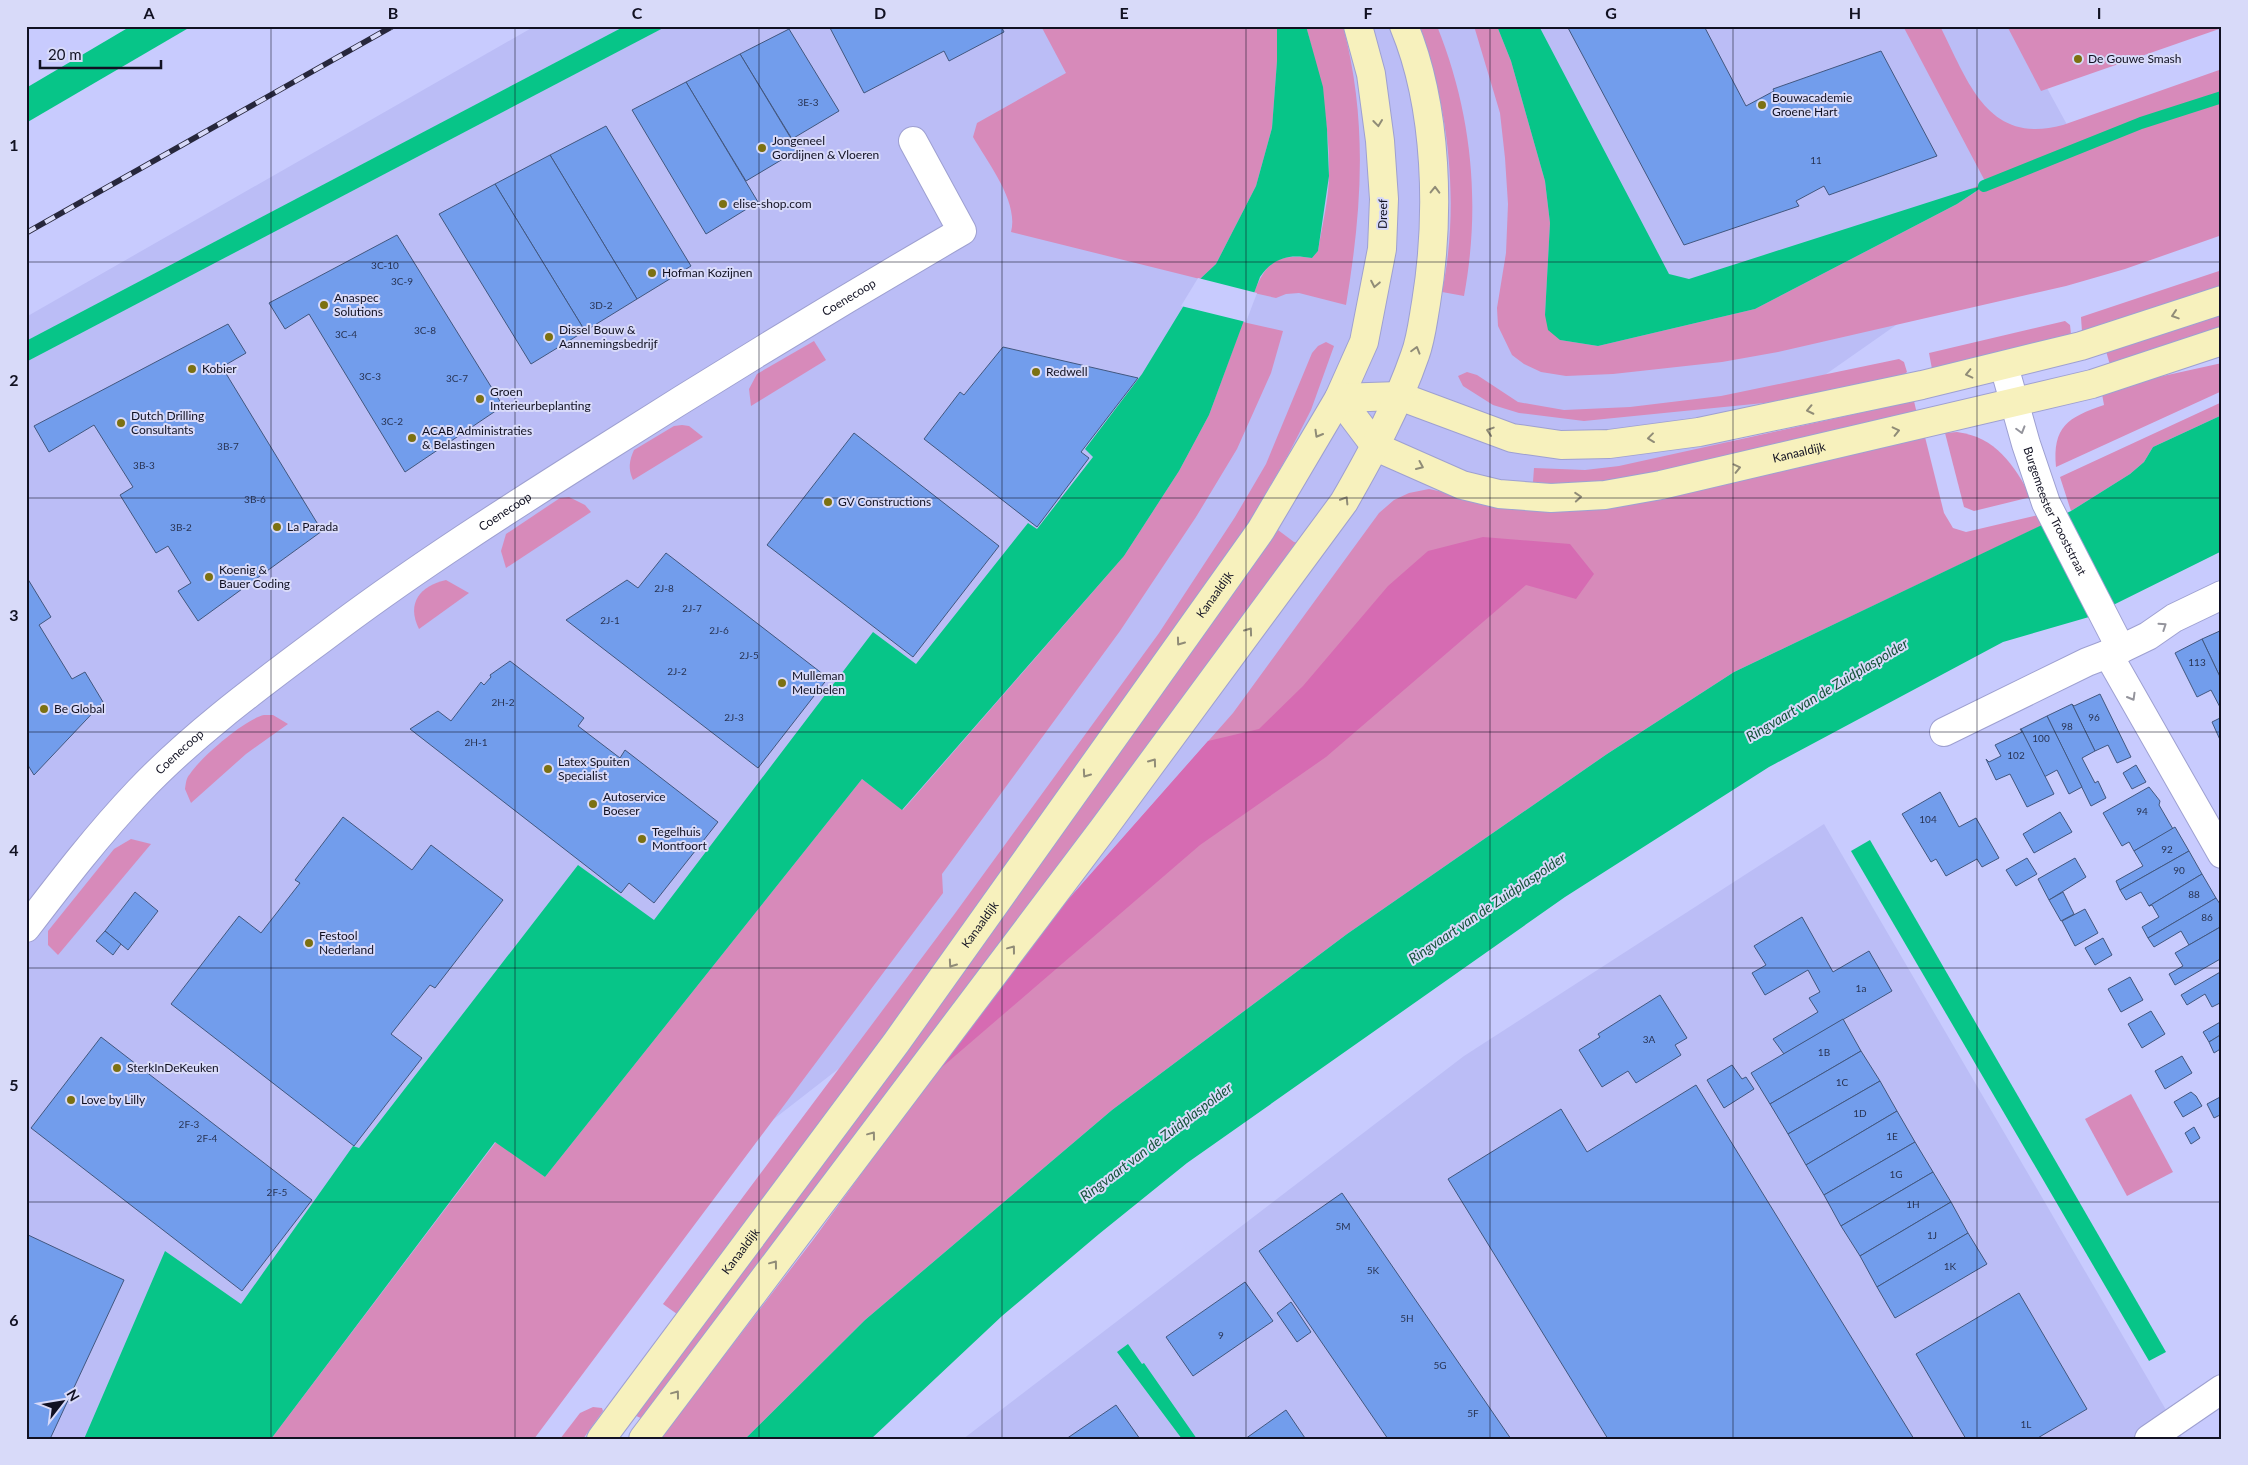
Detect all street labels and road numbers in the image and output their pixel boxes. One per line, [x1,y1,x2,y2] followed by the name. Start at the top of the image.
[1375,198,1390,229] street label: Dreef
[819,275,879,319] street label: Coenecoop
[1771,438,1828,466] street label: Kanaaldijk
[2020,445,2090,578] street label: Burgemeester Trooststraat
[476,489,534,534] street label: Coenecoop
[1193,567,1237,621] street label: Kanaaldijk
[152,726,207,777] street label: Coenecoop
[958,897,1002,951] street label: Kanaaldijk
[718,1224,763,1277] street label: Kanaaldijk

